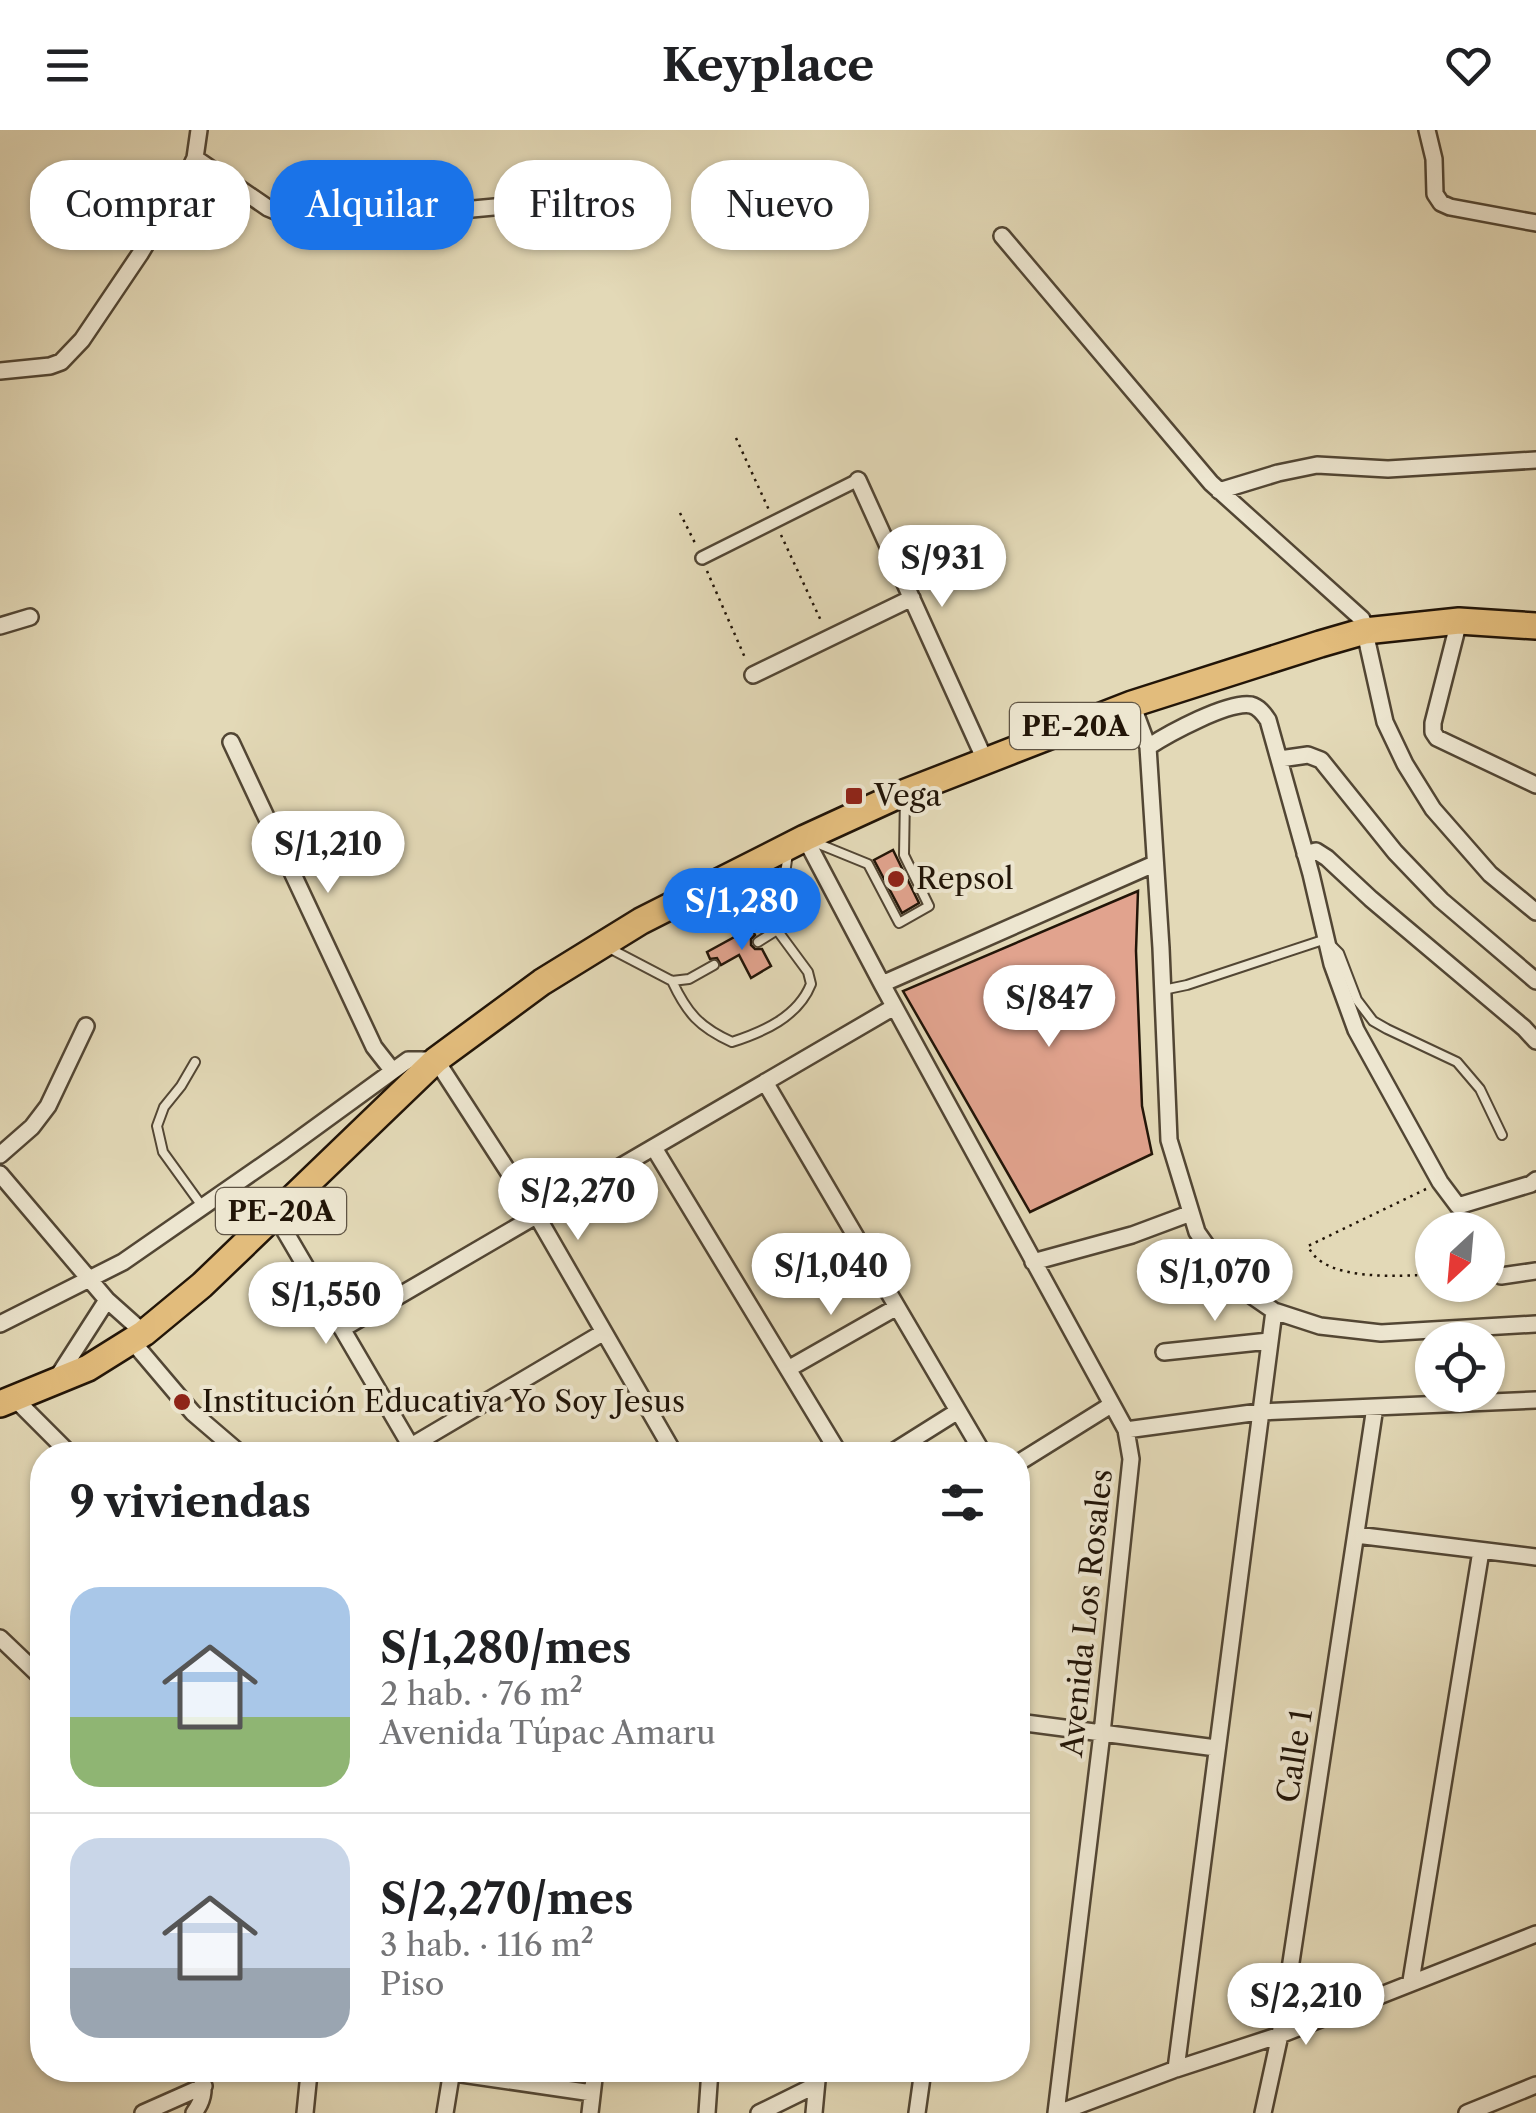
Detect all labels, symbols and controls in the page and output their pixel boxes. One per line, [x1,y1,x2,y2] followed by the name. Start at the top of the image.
[662,37,874,93] text: Keyplace
[40,38,95,93] icon: menu
[1441,38,1496,93] icon: heart
[30,160,250,250] chip: Comprar
[270,160,474,250] chip: Alquilar
[494,160,671,250] chip: Filtros
[691,160,869,250] chip: Nuevo
[872,525,1012,610] pin: S/931
[900,538,984,577] text: S/931
[1010,703,1140,749] road number: PE-20A
[873,777,942,814] place label: Vega
[843,785,865,807] marker: Vega
[236,811,420,896] pin: S/1,210
[274,824,382,863] text: S/1,210
[916,860,1014,897] place label: Repsol
[650,868,834,953] pin: S/1,280
[885,868,907,890] marker: Repsol
[685,881,799,920] text: S/1,280
[979,965,1119,1050] pin: S/847
[1005,978,1093,1017] text: S/847
[486,1158,670,1243] pin: S/2,270
[520,1171,636,1210] text: S/2,270
[216,1188,346,1234] road number: PE-20A
[1415,1212,1505,1302] north arrow
[1415,1212,1505,1412] map controls
[739,1233,923,1318] pin: S/1,040
[1123,1239,1307,1324] pin: S/1,070
[774,1246,888,1285] text: S/1,040
[1159,1252,1271,1291] text: S/1,070
[234,1262,418,1347] pin: S/1,550
[270,1275,382,1314] text: S/1,550
[1415,1322,1505,1412] button: locate
[202,1383,685,1420] place label: Institución Educativa Yo Soy Jesus
[171,1391,193,1413] marker: Institución Educativa Yo Soy Jesus
[1053,1467,1120,1760] street label: Avenida Los Rosales
[935,1475,990,1530] icon: filters
[70,1476,311,1528] text: 9 viviendas
[380,1622,632,1674] text: S/1,280/mes
[150,1627,270,1747] icon: home
[380,1674,583,1713] text: 2 hab. · 76 m²
[1269,1706,1320,1805] street label: Calle 1
[380,1713,716,1752] text: Avenida Túpac Amaru
[380,1873,633,1925] text: S/2,270/mes
[150,1878,270,1998] icon: home
[380,1925,594,1964] text: 3 hab. · 116 m²
[1214,1963,1398,2048] pin: S/2,210
[380,1964,444,2003] text: Piso
[1249,1976,1363,2015] text: S/2,210

